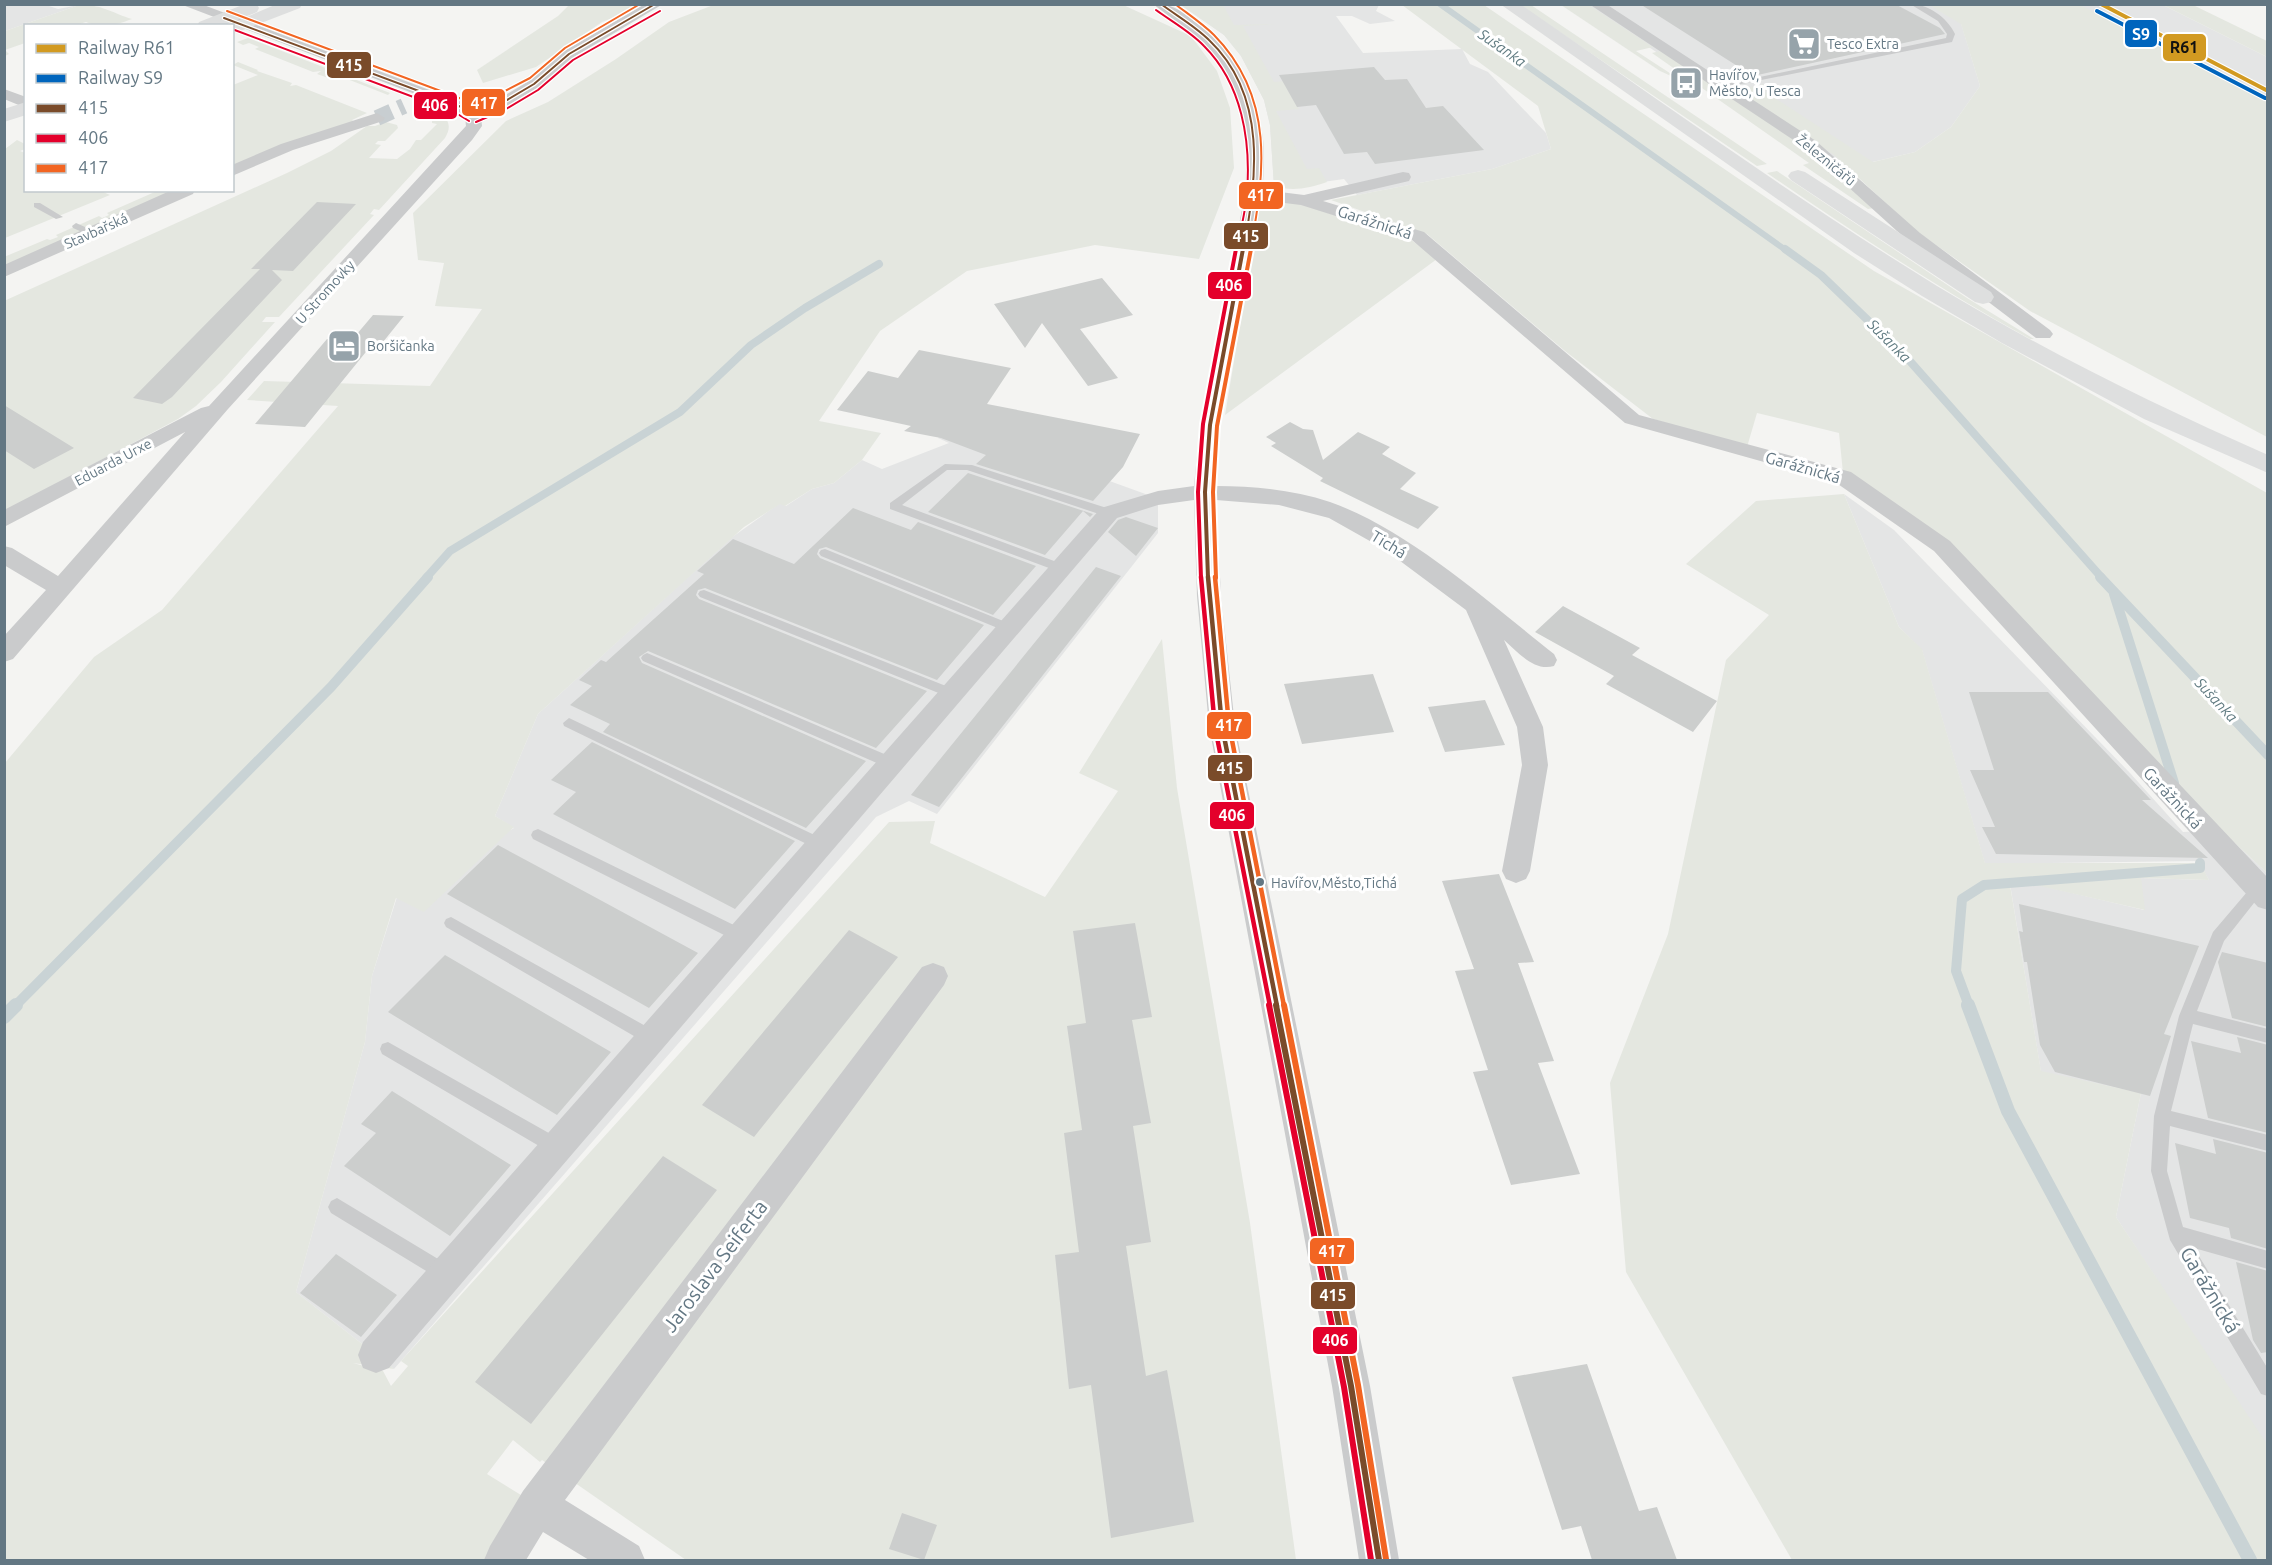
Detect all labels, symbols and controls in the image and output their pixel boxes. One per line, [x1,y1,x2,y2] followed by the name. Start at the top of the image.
[2124,19,2158,48] line badge: S9
[24,24,234,192] legend
[1475,25,1529,70] water label: Sušanka
[2132,25,2150,43] text: S9
[1786,26,1822,62] supermarket icon: Tesco Extra
[2162,33,2207,62] line badge: R61
[1827,36,1899,52] place label: Tesco Extra
[78,37,175,57] text: Railway R61
[2170,38,2198,56] text: R61
[326,51,372,79] line badge: 415
[335,56,363,74] text: 415
[1668,65,1704,101] bus stop icon: Havířov, Město, u Tesca
[78,67,163,87] text: Railway S9
[1709,67,1801,99] place label: Havířov, Město, u Tesca
[461,88,506,117] line badge: 417
[413,91,458,120] line badge: 406
[470,94,498,112] text: 417
[421,96,449,114] text: 406
[78,97,108,117] text: 415
[78,127,108,147] text: 406
[1793,130,1860,189] street label: Železničářů
[78,157,108,177] text: 417
[1238,181,1284,210] line badge: 417
[1247,186,1275,204] text: 417
[1335,202,1415,242] street label: Garážnická
[62,210,130,252] street label: Stavbařská
[1223,222,1269,250] line badge: 415
[1232,227,1260,245] text: 415
[292,257,358,327] street label: U Stromovky
[1207,271,1252,300] line badge: 406
[1215,276,1243,294] text: 406
[1864,315,1914,366] water label: Sušanka
[326,328,362,364] hotel icon: Boršičanka
[367,338,435,354] place label: Boršičanka
[72,435,154,489] street label: Eduarda Urxe
[1763,448,1843,486] street label: Garážnická
[1368,527,1410,561] street label: Tichá
[2191,673,2241,725] water label: Sušanka
[1206,711,1252,740] line badge: 417
[1215,716,1243,734] text: 417
[1207,754,1253,782] line badge: 415
[1216,759,1244,777] text: 415
[2140,764,2206,832] street label: Garážnická
[1209,801,1255,830] line badge: 406
[1218,806,1246,824] text: 406
[1271,875,1397,891] place label: Havířov,Město,Tichá
[1254,876,1266,888] marker: Havířov,Město,Tichá
[658,1195,772,1336] street label: Jaroslava Seiferta
[1309,1237,1355,1265] line badge: 417
[1318,1242,1346,1260] text: 417
[2176,1242,2245,1337] street label: Garážnická
[1310,1281,1356,1310] line badge: 415
[1319,1286,1347,1304] text: 415
[1312,1326,1358,1355] line badge: 406
[1321,1331,1349,1349] text: 406

